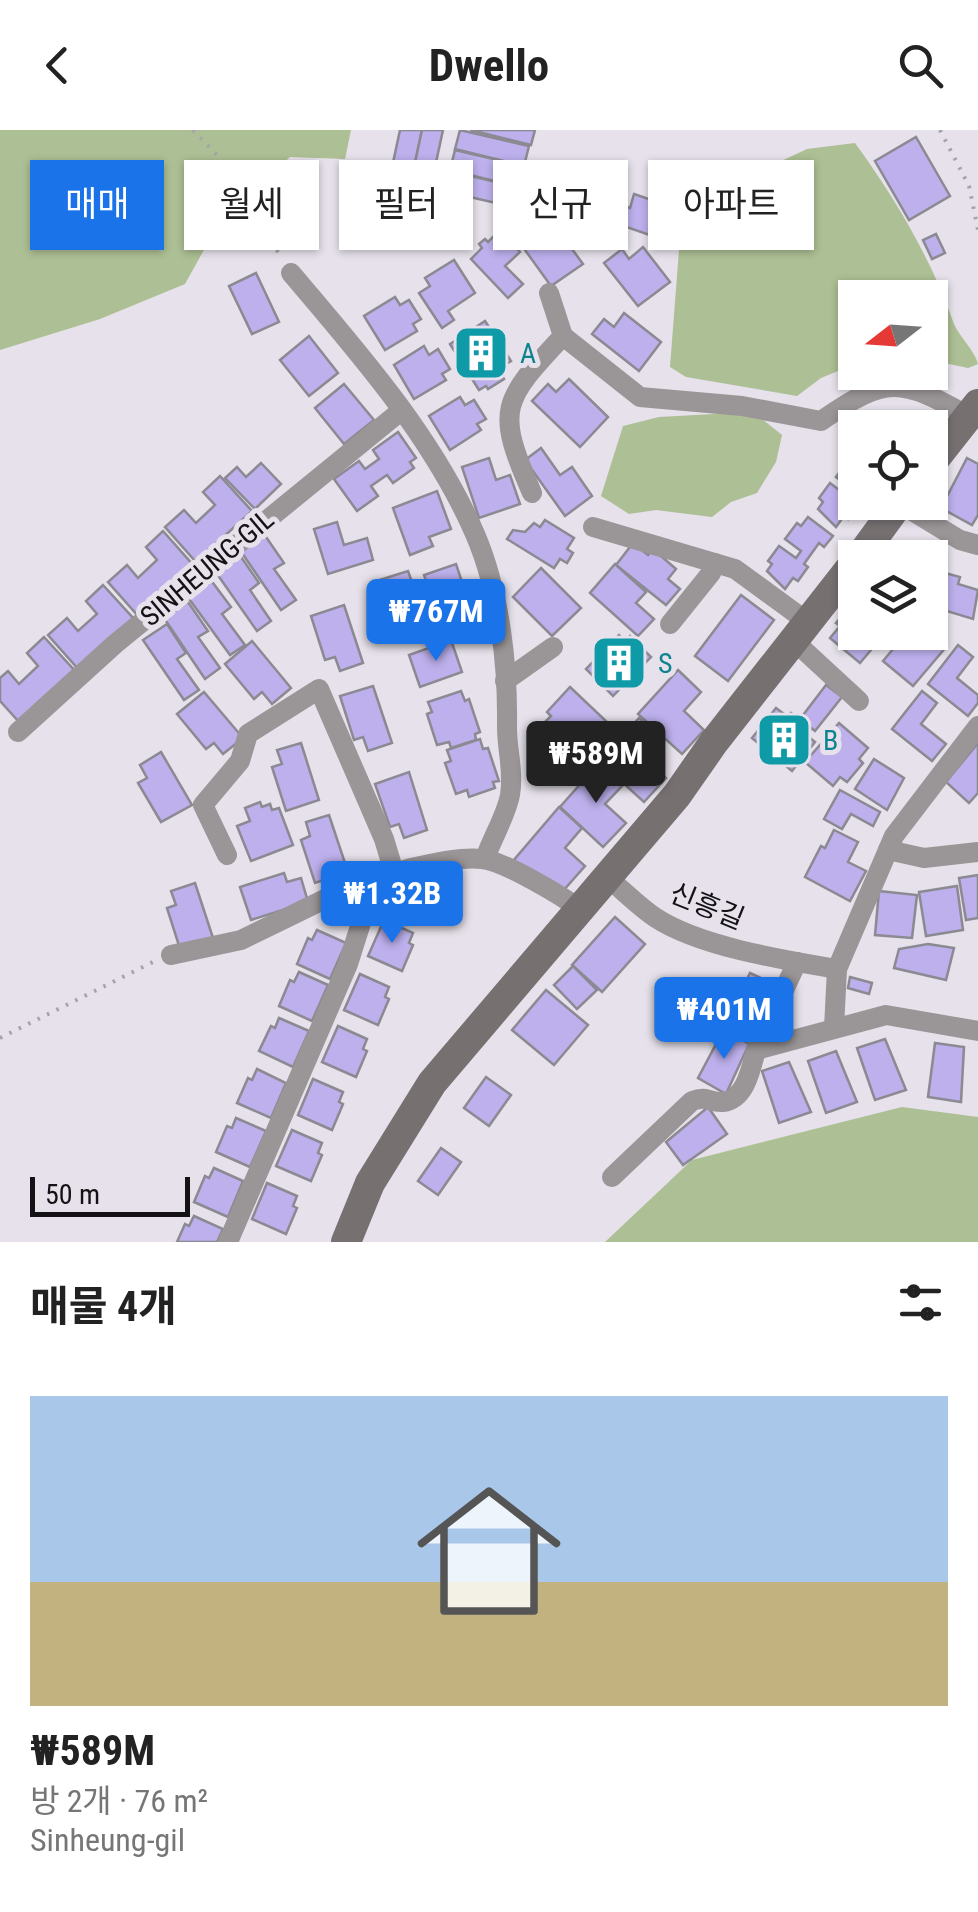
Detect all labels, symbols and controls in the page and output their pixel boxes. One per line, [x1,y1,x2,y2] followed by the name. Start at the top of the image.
[30,38,85,93] icon: back
[893,38,948,93] icon: search
[429,39,549,92] text: Dwello
[30,160,164,250] chip: 매매
[184,160,319,250] chip: 월세
[339,160,473,250] chip: 필터
[493,160,628,250] chip: 신규
[648,160,814,250] chip: 아파트
[838,280,948,390] north arrow
[838,280,948,650] map controls
[451,323,511,383] building icon: A
[520,337,536,370] place label: A
[838,410,948,520] button: locate
[134,503,280,633] street label: SINHEUNG-GIL
[838,540,948,650] button: layers
[366,579,506,664] pin: ₩767M
[388,592,484,630] text: ₩767M
[589,633,649,693] building icon: S
[658,647,673,680] place label: S
[754,710,814,770] building icon: B
[526,721,666,806] pin: ₩589M
[823,724,838,757] place label: B
[548,734,644,772] text: ₩589M
[311,861,473,946] pin: ₩1.32B
[343,874,441,912] text: ₩1.32B
[665,876,749,936] street label: 신흥길
[654,977,794,1062] pin: ₩401M
[676,990,772,1028] text: ₩401M
[30,1172,190,1216] scale bar
[45,1178,100,1211] text: 50 m
[893,1275,948,1330] icon: filters
[30,1282,177,1331] text: 매물 4개
[399,1461,579,1641] icon: home
[30,1726,155,1775] text: ₩589M
[30,1782,208,1820] text: 방 2개 · 76 m²
[30,1821,185,1859] text: Sinheung-gil

